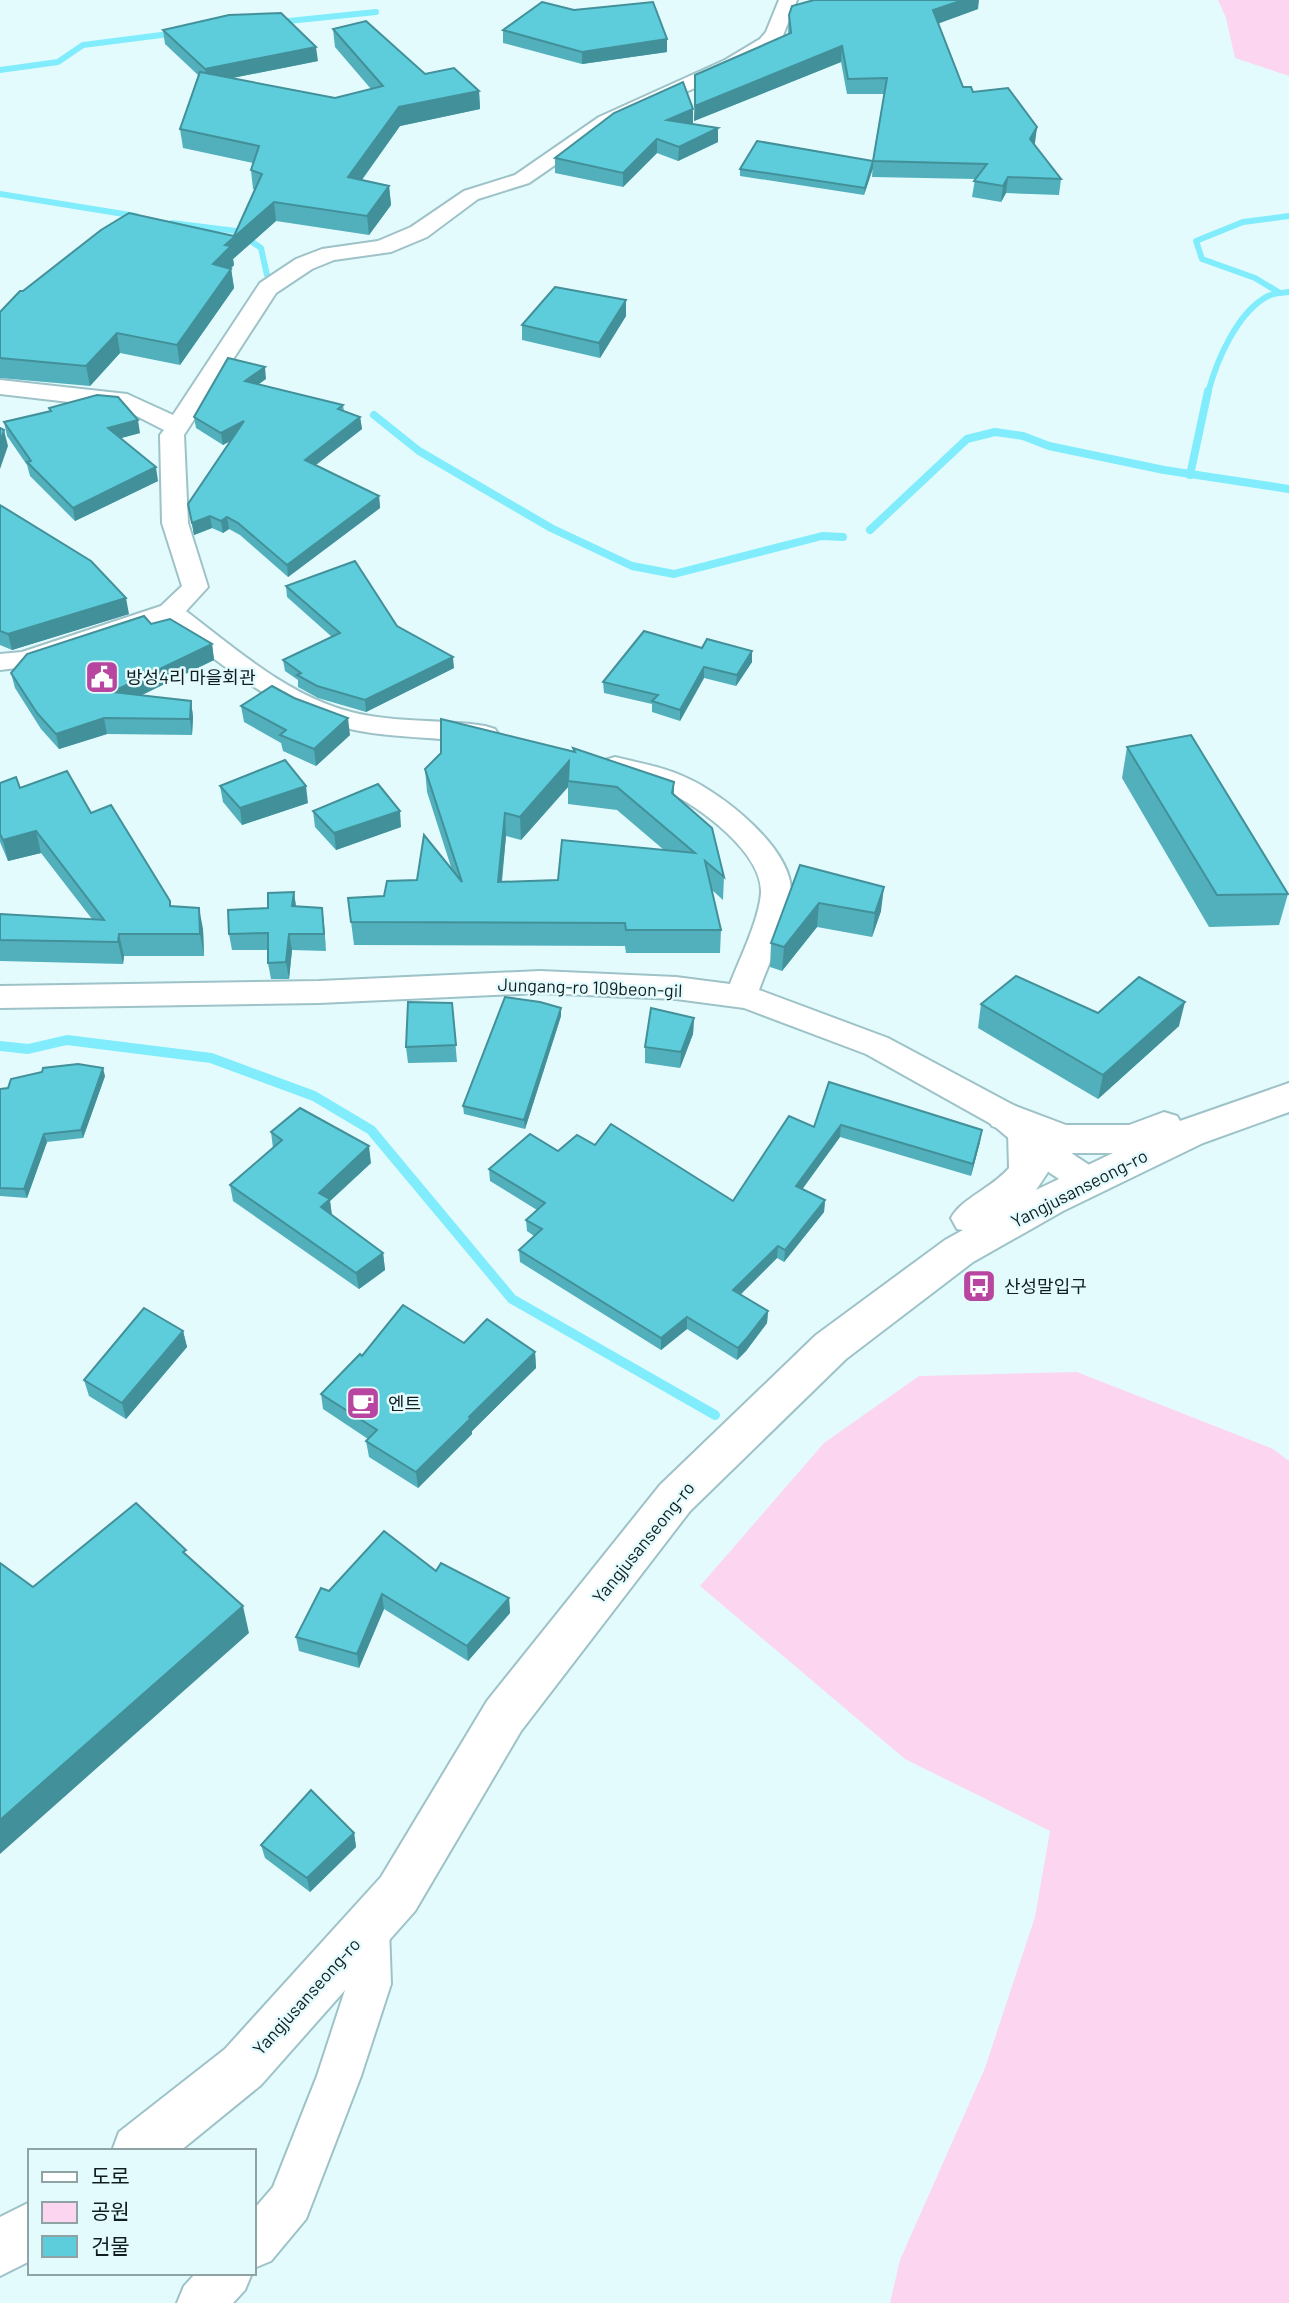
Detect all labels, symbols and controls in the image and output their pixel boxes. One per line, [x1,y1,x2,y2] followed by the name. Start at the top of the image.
[83,658,121,696] public building icon: 방성4리 마을회관
[126,666,256,688] place label: 방성4리 마을회관
[497,973,683,1001] street label: Jungang-ro 109beon-gil
[1007,1144,1151,1232] street label: Yangjusanseong-ro
[960,1267,998,1305] bus stop icon: 산성말입구
[1004,1275,1087,1297] place label: 산성말입구
[344,1384,382,1422] cafe icon: 엔트
[388,1392,421,1414] place label: 엔트
[587,1477,699,1607] street label: Yangjusanseong-ro
[248,1933,364,2059] street label: Yangjusanseong-ro
[28,2149,256,2275] legend
[91,2163,130,2188] text: 도로
[91,2198,130,2223] text: 공원
[91,2233,130,2258] text: 건물

